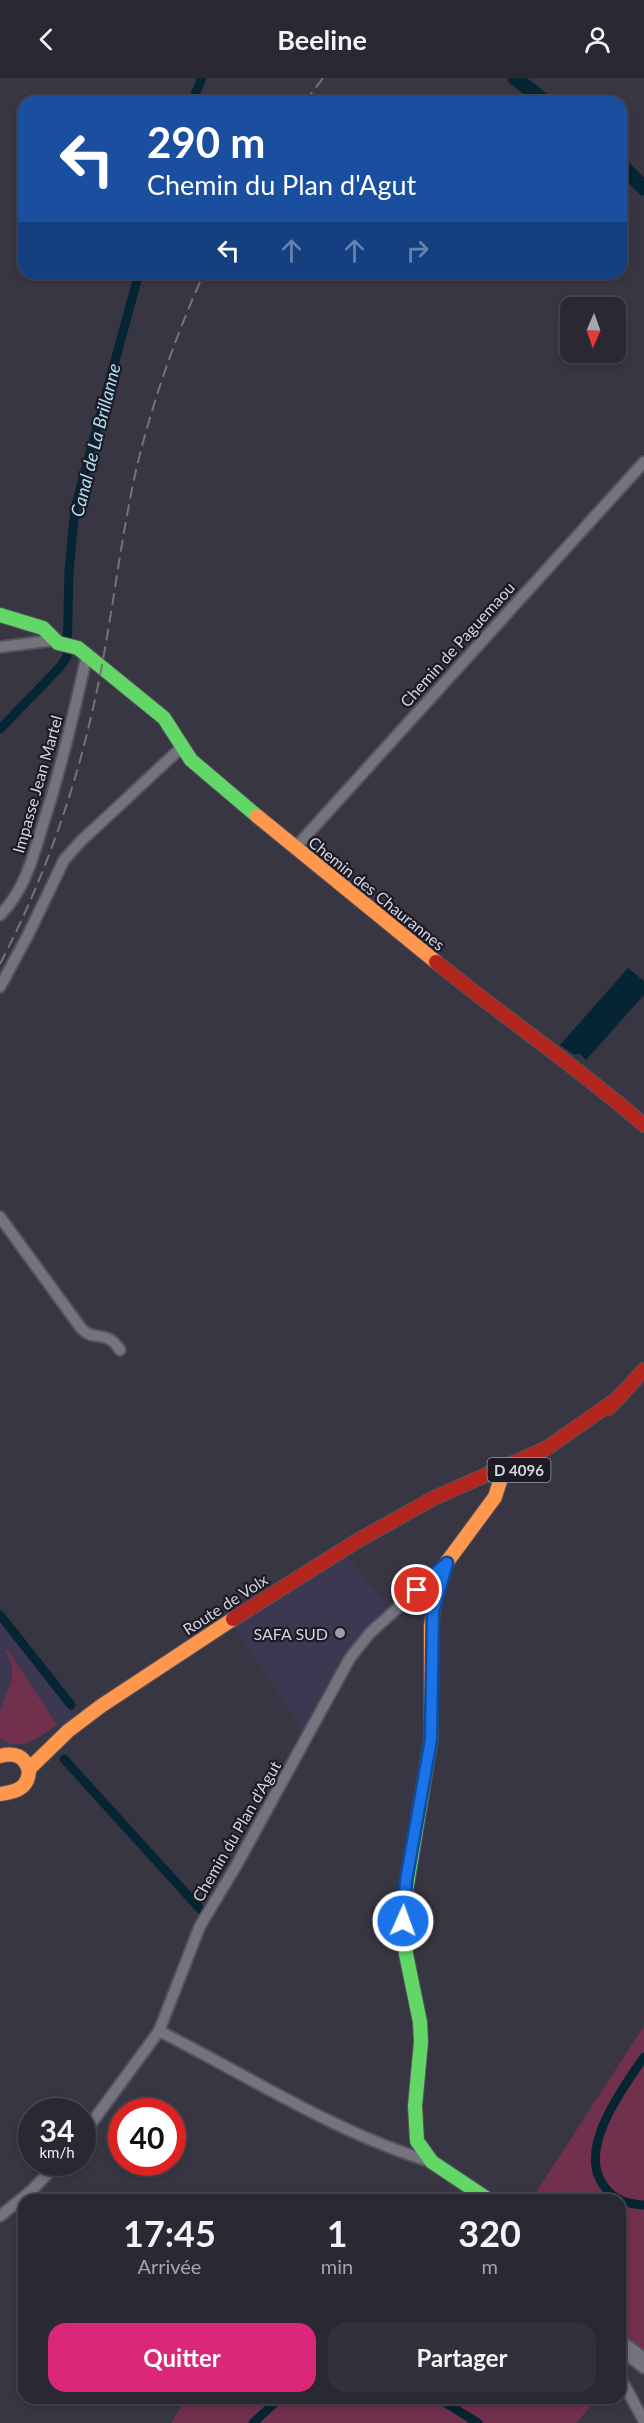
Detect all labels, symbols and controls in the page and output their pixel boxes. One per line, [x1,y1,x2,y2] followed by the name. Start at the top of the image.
[30,23,63,56] icon: back
[277,23,367,56] text: Beeline
[581,23,614,56] icon: person
[147,117,265,167] text: 290 m
[48,120,126,198] icon: left
[147,168,416,201] text: Chemin du Plan d'Agut
[212,234,245,267] icon: left
[275,234,308,267] icon: ahead
[338,234,371,267] icon: ahead
[401,234,434,267] icon: right
[560,297,626,363] north arrow
[560,297,626,363] map controls
[65,361,125,519] water label: Canal de La Brillanne
[396,578,518,710] street label: Chemin de Paguemaou
[8,713,66,855] street label: Impasse Jean Martel
[305,832,449,954] street label: Chemin des Chaurannes
[488,1458,550,1482] road number: D 4096
[391,1564,442,1615] pin
[179,1570,271,1638] street label: Route de Volx
[400,1573,433,1606] icon: arrive
[254,1624,328,1643] place label: SAFA SUD
[333,1626,347,1640] marker: SAFA SUD
[188,1757,284,1905] street label: Chemin du Plan d'Agut
[371,1889,435,1953] position arrow
[108,2098,186,2176] speed limit sign: 40
[40,2112,74,2148] text: 34
[39,2143,75,2161] text: km/h
[123,2211,216,2255] text: 17:45
[327,2211,348,2255] text: 1
[458,2211,521,2255] text: 320
[137,2254,201,2278] text: Arrivée
[321,2254,353,2278] text: min
[481,2254,498,2278] text: m
[48,2323,316,2392] button: Quitter
[328,2323,596,2392] button: Partager

